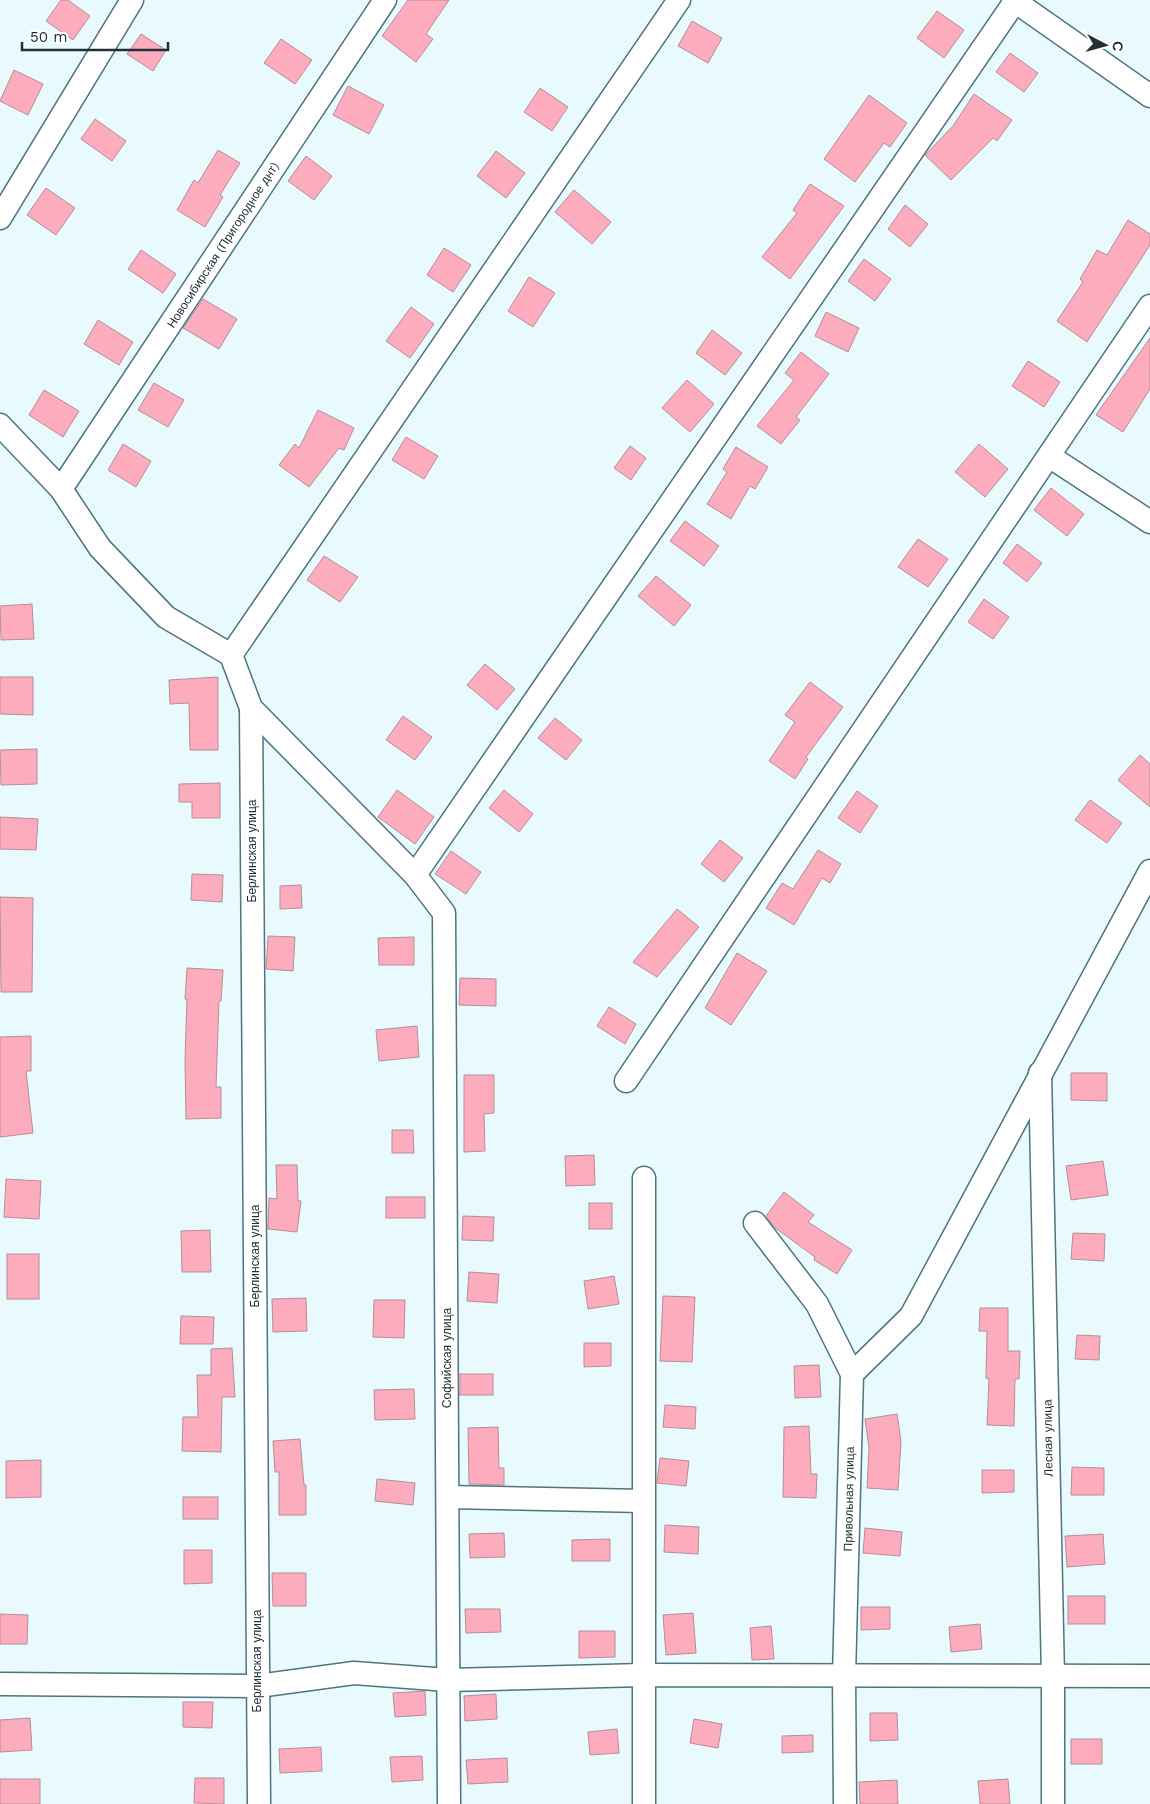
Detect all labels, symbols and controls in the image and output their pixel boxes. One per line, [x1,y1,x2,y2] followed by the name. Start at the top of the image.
[22,20,169,52] scale bar
[1080,20,1130,70] north arrow
[30,28,67,46] text: 50 m
[1109,40,1126,52] text: С
[164,160,282,330] street label: Новосибирская (Пригородное днт)
[245,799,259,902] street label: Берлинская улица
[248,1204,262,1307] street label: Берлинская улица
[440,1307,454,1408] street label: Софийская улица
[1040,1399,1056,1477] street label: Лесная улица
[841,1446,857,1552] street label: Привольная улица
[250,1609,264,1712] street label: Берлинская улица

